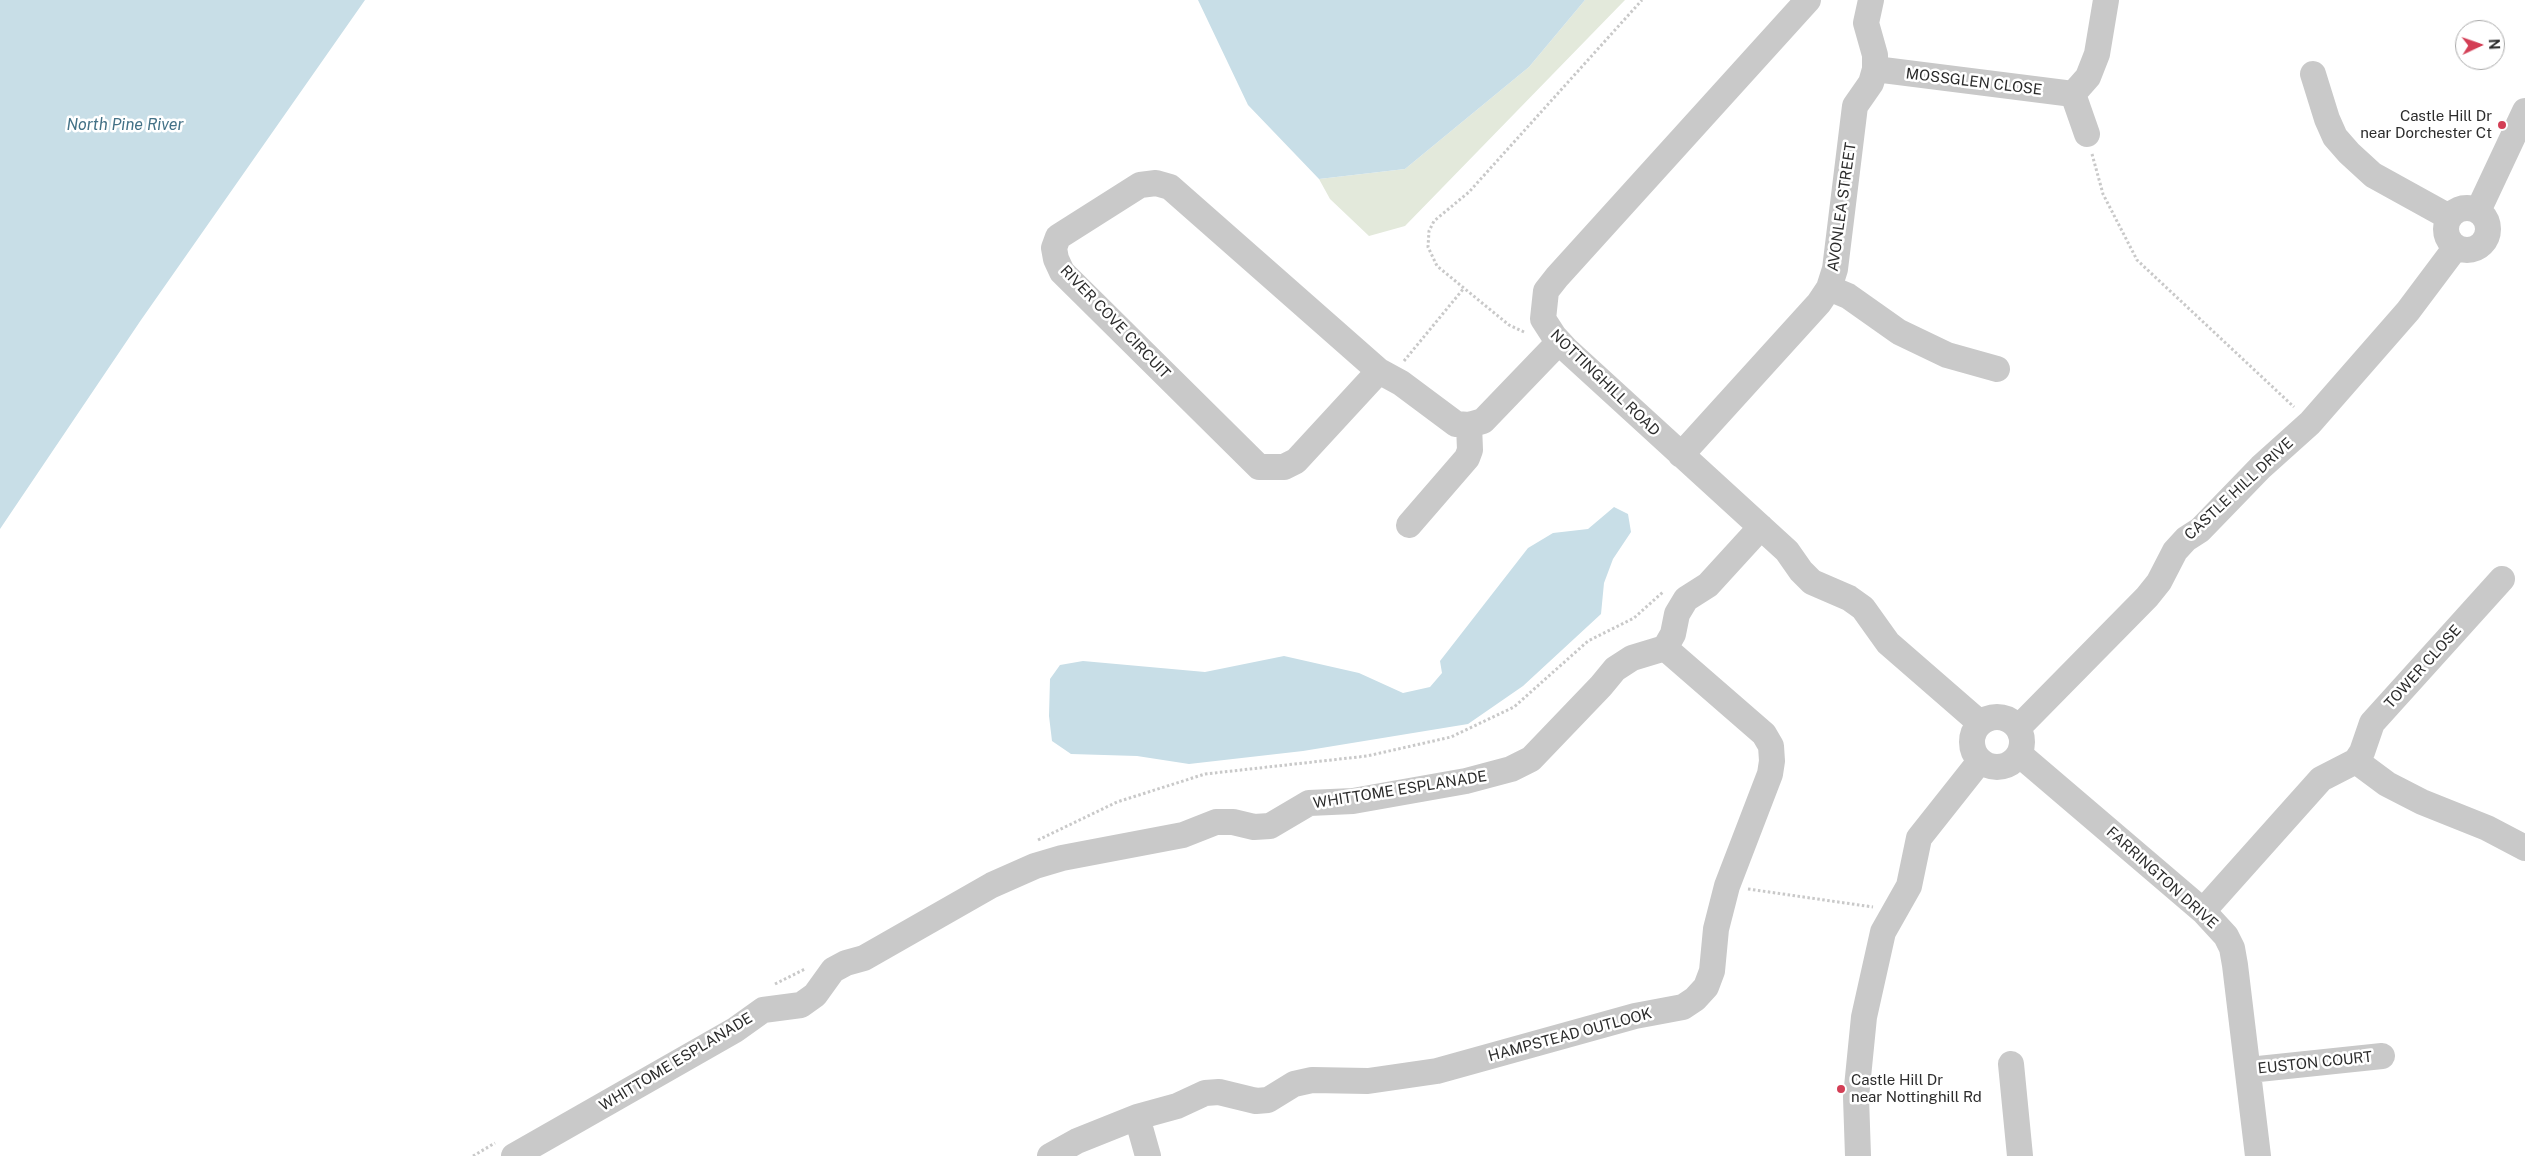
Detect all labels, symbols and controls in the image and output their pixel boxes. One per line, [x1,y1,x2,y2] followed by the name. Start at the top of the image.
[2455,20,2505,70] north arrow
[2486,38,2502,50] text: N
[1905,65,2043,99] street label: MOSSGLEN CLOSE
[2360,107,2492,142] place label: Castle Hill Dr near Dorchester Ct
[67,115,183,135] water label: North Pine River
[2496,119,2508,131] marker: Castle Hill Dr near Dorchester Ct
[1824,141,1860,273] street label: AVONLEA STREET
[1056,262,1174,382] street label: RIVER COVE CIRCUIT
[1546,326,1664,440] street label: NOTTINGHILL ROAD
[2181,434,2297,544] street label: CASTLE HILL DRIVE
[2381,622,2465,712] street label: TOWER CLOSE
[1312,767,1488,813] street label: WHITTOME ESPLANADE
[2103,823,2221,933] street label: FARRINGTON DRIVE
[1486,1004,1654,1066] street label: HAMPSTEAD OUTLOOK
[596,1009,756,1115] street label: WHITTOME ESPLANADE
[2257,1048,2373,1078] street label: EUSTON COURT
[1851,1071,1982,1106] place label: Castle Hill Dr near Nottinghill Rd
[1835,1083,1847,1095] marker: Castle Hill Dr near Nottinghill Rd

